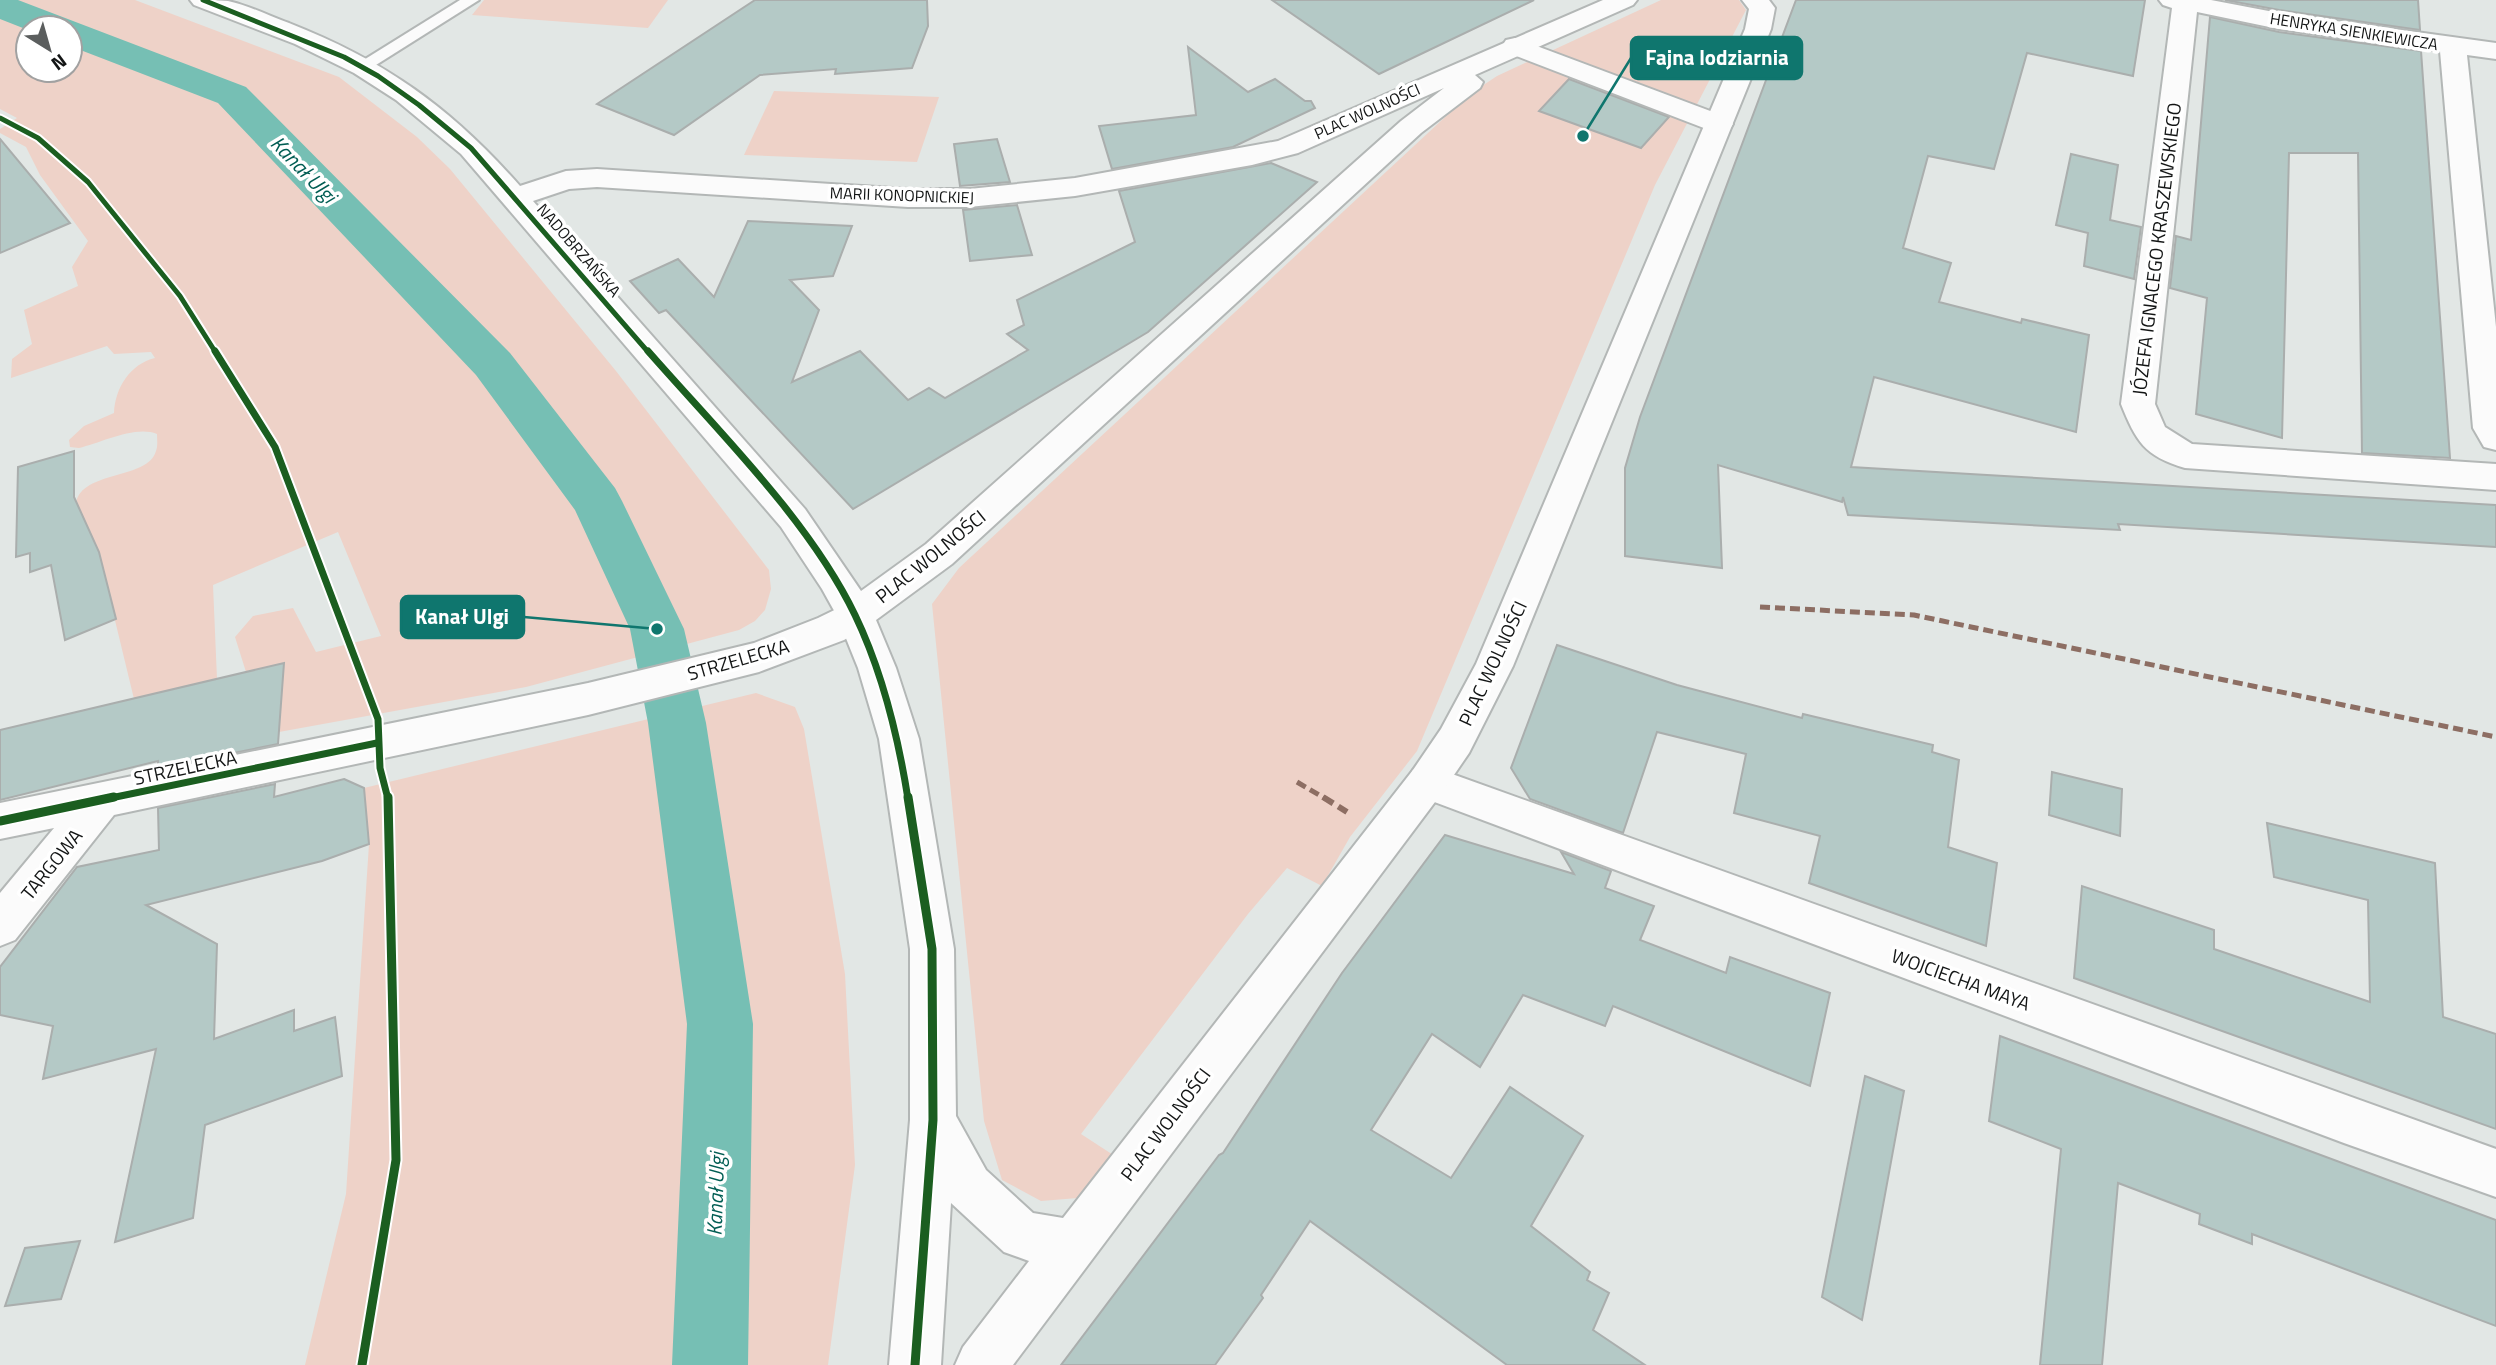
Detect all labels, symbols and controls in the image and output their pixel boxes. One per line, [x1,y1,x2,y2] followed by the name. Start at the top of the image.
[2268,6,2440,56] street label: HENRYKA SIENKIEWICZA
[14,14,84,84] north arrow
[1631,37,1802,79] callout: Fajna lodziarnia
[1645,41,1789,73] text: Fajna lodziarnia
[46,47,74,79] text: N
[1310,77,1424,145] street label: PLAC WOLNOŚCI
[2124,101,2188,397] street label: JÓZEFA IGNACEGO KRASZEWSKIEGO
[264,128,346,212] water label: Kanał Ulgi
[829,180,975,210] street label: MARII KONOPNICKIEJ
[532,198,627,302] street label: NADOBRZAŃSKA
[868,502,992,610] street label: PLAC WOLNOŚCI
[401,596,524,638] callout: Kanał Ulgi
[1450,596,1534,730] street label: PLAC WOLNOŚCI
[415,600,509,632] text: Kanał Ulgi
[684,631,792,687] street label: STRZELECKA
[131,742,239,792] street label: STRZELECKA
[13,822,89,906] street label: TARGOWA
[1888,940,2034,1018] street label: WOJCIECHA MAYA
[1113,1061,1217,1187] street label: PLAC WOLNOŚCI
[698,1149,733,1236] water label: Kanał Ulgi

